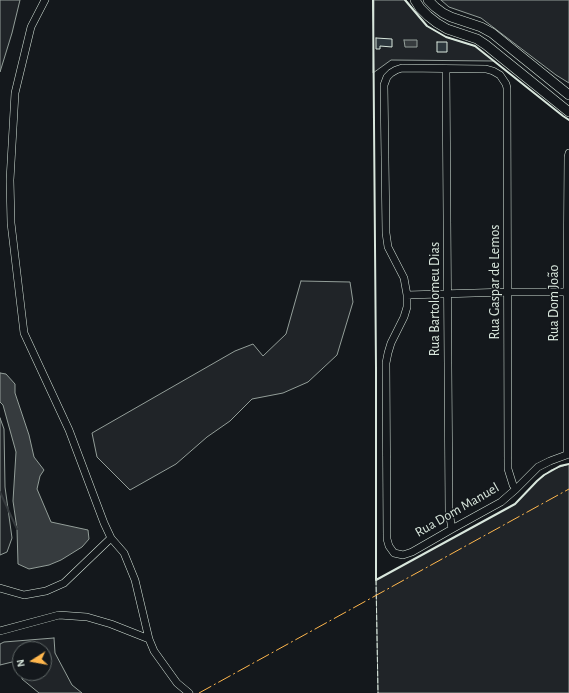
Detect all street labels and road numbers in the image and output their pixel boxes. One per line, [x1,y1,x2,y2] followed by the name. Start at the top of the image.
[487,225,503,339] street label: Rua Gaspar de Lemos
[427,242,443,356] street label: Rua Bartolomeu Dias
[546,265,562,341] street label: Rua Dom João
[412,479,502,541] street label: Rua Dom Manuel

